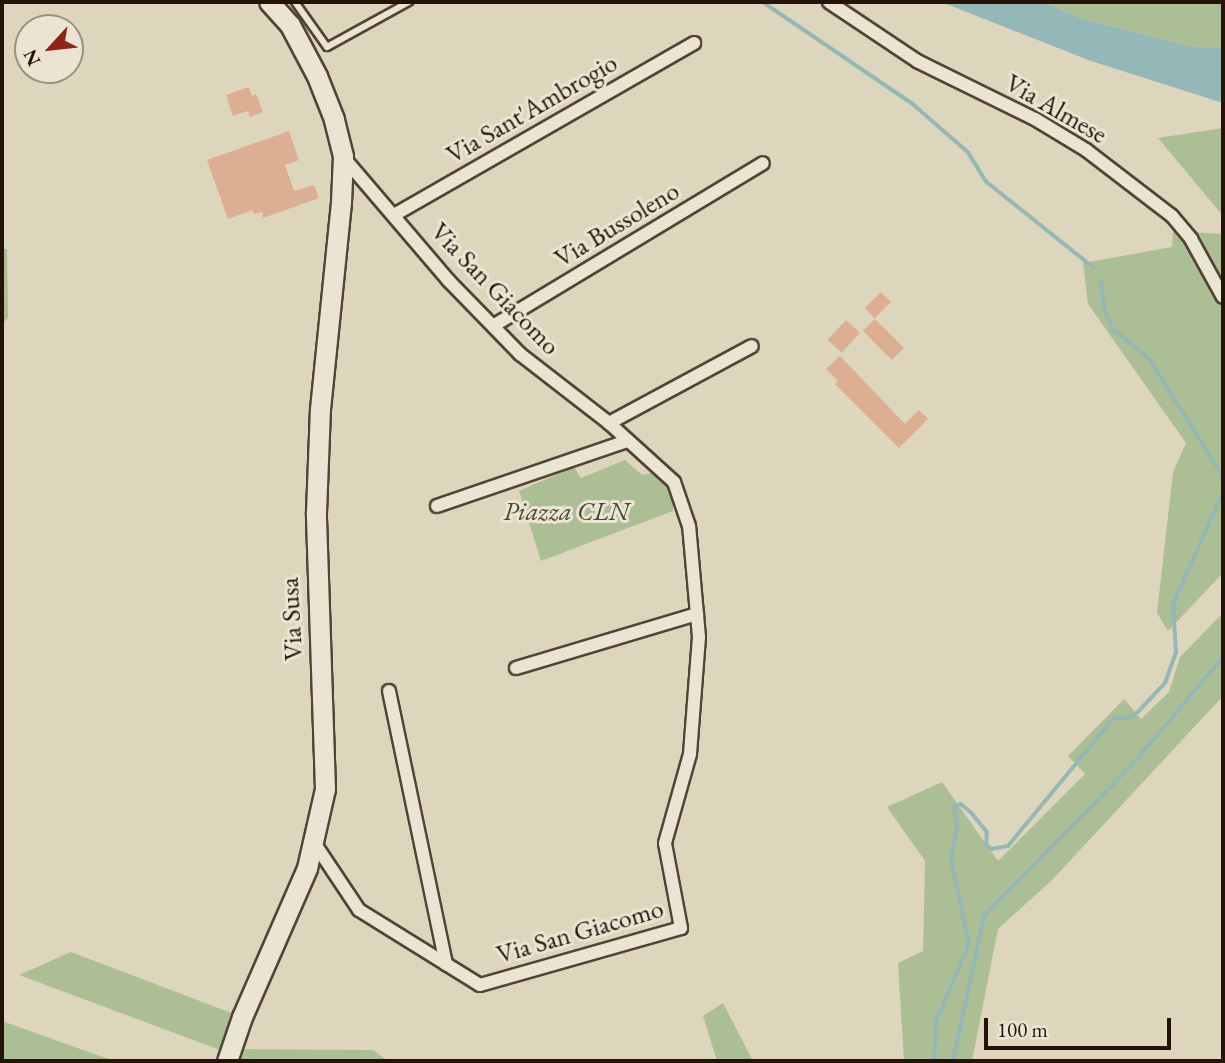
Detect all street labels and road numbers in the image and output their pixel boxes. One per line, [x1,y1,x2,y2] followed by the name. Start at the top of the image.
[441,47,623,171] street label: Via Sant'Ambrogio
[1000,67,1112,151] street label: Via Almese
[549,176,685,274] street label: Via Bussoleno
[424,216,566,362] street label: Via San Giacomo
[274,577,310,661] street label: Via Susa
[493,893,667,971] street label: Via San Giacomo

